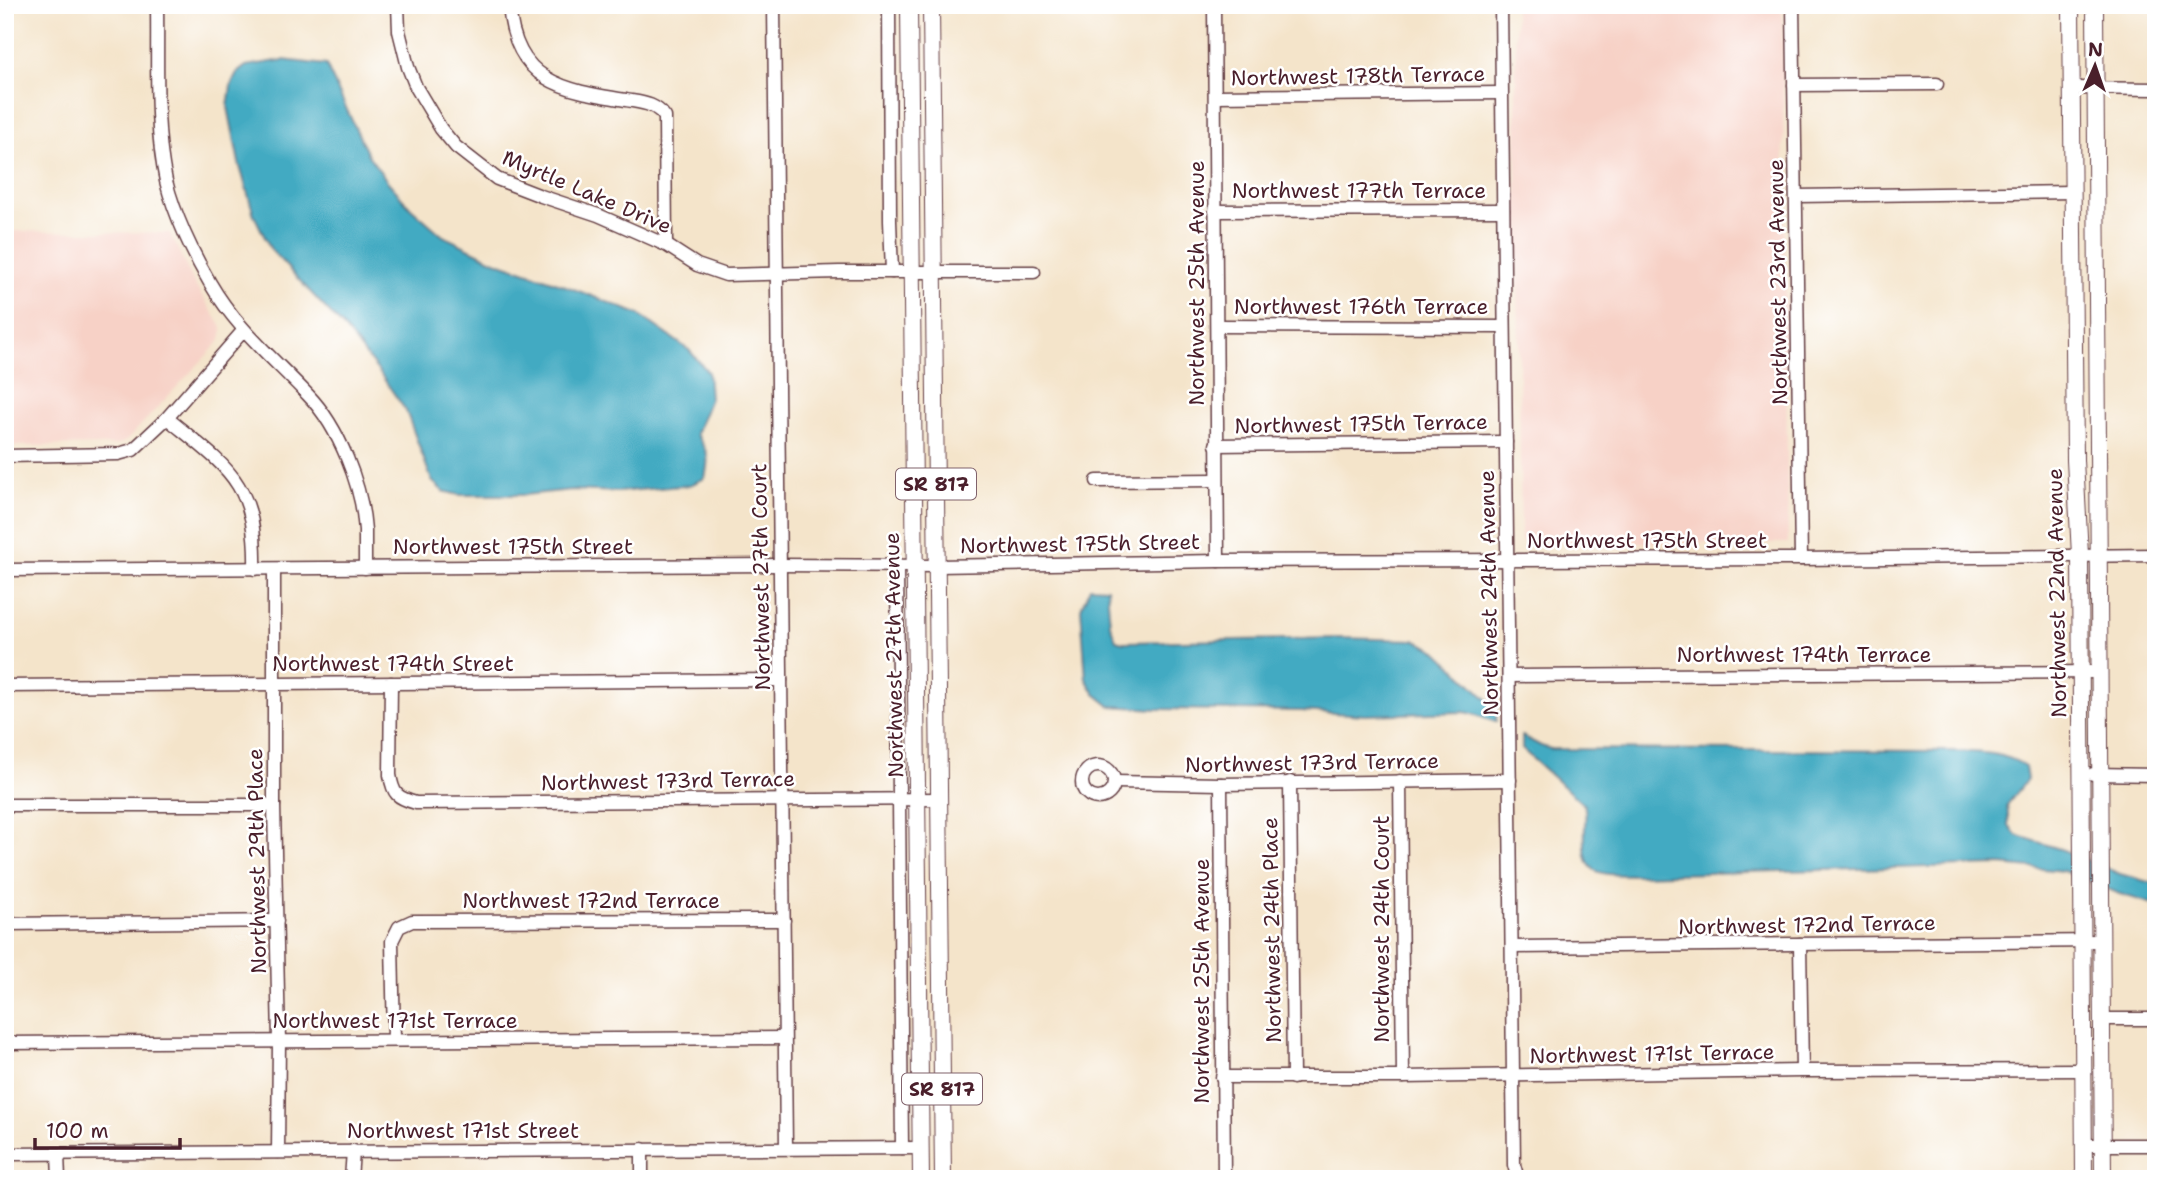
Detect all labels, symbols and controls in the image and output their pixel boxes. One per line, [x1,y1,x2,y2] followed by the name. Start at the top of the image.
[2060,32,2130,102] north arrow
[2088,37,2104,62] text: N
[1230,60,1486,92] street label: Northwest 178th Terrace
[498,144,676,240] street label: Myrtle Lake Drive
[1762,159,1794,405] street label: Northwest 23rd Avenue
[1183,160,1211,406] street label: Northwest 25th Avenue
[1232,177,1486,205] street label: Northwest 177th Terrace
[1234,293,1488,321] street label: Northwest 176th Terrace
[1234,408,1488,440] street label: Northwest 175th Terrace
[745,463,777,691] street label: Northwest 27th Court
[896,468,976,499] road number: SR 817
[2041,468,2073,718] street label: Northwest 22nd Avenue
[1473,470,1505,716] street label: Northwest 24th Avenue
[1527,527,1767,555] street label: Northwest 175th Street
[960,528,1200,560] street label: Northwest 175th Street
[878,532,910,778] street label: Northwest 27th Avenue
[393,533,633,561] street label: Northwest 175th Street
[1677,641,1931,669] street label: Northwest 174th Terrace
[272,650,514,678] street label: Northwest 174th Street
[1185,747,1439,779] street label: Northwest 173rd Terrace
[241,748,273,974] street label: Northwest 29th Place
[541,765,795,797] street label: Northwest 173rd Terrace
[1368,815,1396,1043] street label: Northwest 24th Court
[1256,817,1288,1043] street label: Northwest 24th Place
[1188,858,1216,1104] street label: Northwest 25th Avenue
[462,887,720,915] street label: Northwest 172nd Terrace
[1678,909,1936,941] street label: Northwest 172nd Terrace
[272,1007,518,1035] street label: Northwest 171st Terrace
[1529,1038,1775,1070] street label: Northwest 171st Terrace
[902,1074,982,1105] road number: SR 817
[35,1107,180,1151] scale bar
[46,1117,109,1145] text: 100 m
[347,1117,579,1145] street label: Northwest 171st Street

